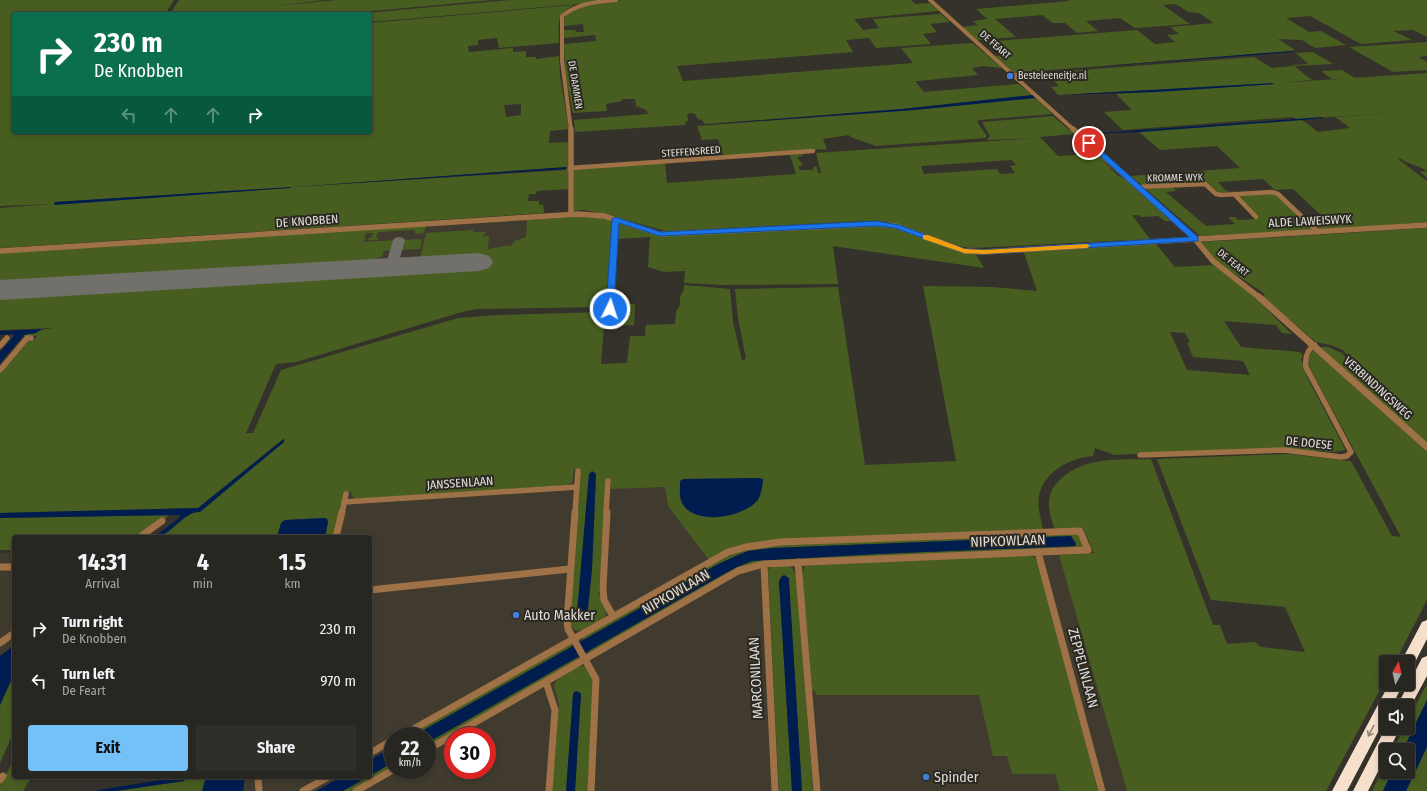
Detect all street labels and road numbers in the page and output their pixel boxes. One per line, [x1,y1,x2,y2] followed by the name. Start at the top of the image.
[977,28,1013,62] street label: DE FEART
[565,60,585,110] street label: DE DAMMEN
[661,144,721,160] street label: STEFFENSREED
[1147,172,1204,184] street label: KROMME WYK
[275,212,339,230] street label: DE KNOBBEN
[1268,212,1353,230] street label: ALDE LAWEISWYK
[1215,247,1251,280] street label: DE FEART
[1341,354,1415,422] street label: VERBINDINGSWEG
[1285,434,1333,452] street label: DE DOESE
[426,474,494,492] street label: JANSSENLAAN
[970,531,1046,551] street label: NIPKOWLAAN
[639,566,713,618] street label: NIPKOWLAAN
[1064,626,1102,710] street label: ZEPPELINLAAN
[745,637,767,719] street label: MARCONILAAN

